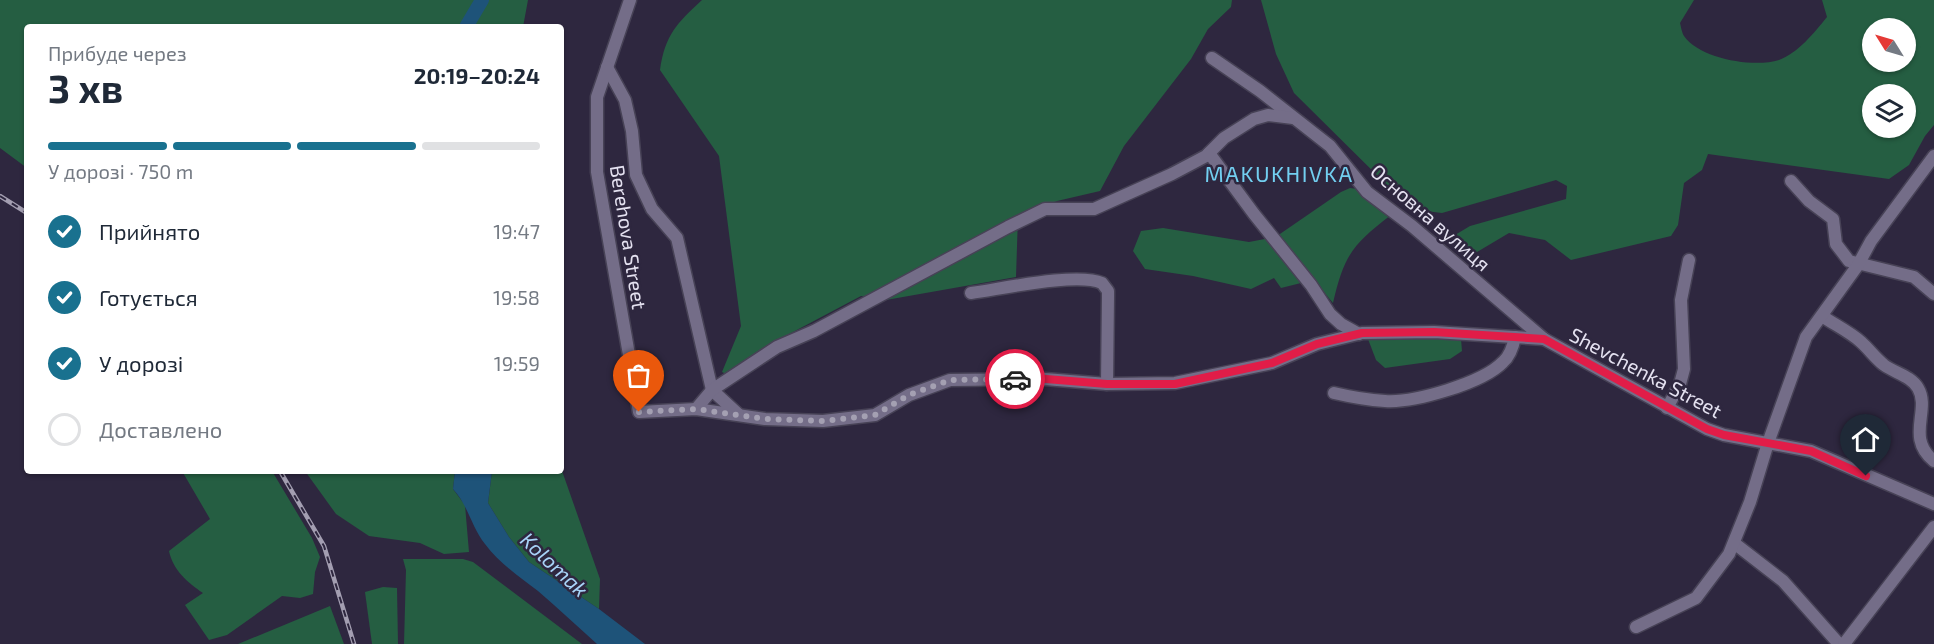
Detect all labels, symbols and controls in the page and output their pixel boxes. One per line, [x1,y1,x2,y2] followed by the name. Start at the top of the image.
[1862,18,1916,72] north arrow
[1862,18,1916,138] map controls
[48,41,187,65] text: Прибуде через
[414,62,540,88] text: 20:19–20:24
[48,64,123,111] text: 3 хв
[1862,84,1916,138] button: layers
[1365,158,1496,276] street label: Основна вулиця
[48,159,193,183] text: У дорозі · 750 m
[1204,160,1354,186] district label: MAKUKHIVKA
[606,163,652,311] street label: Berehova Street
[48,215,81,248] icon: check
[99,218,200,244] text: Прийнято
[493,219,540,243] text: 19:47
[48,281,81,314] icon: check
[99,284,198,310] text: Готується
[493,285,540,309] text: 19:58
[1566,322,1727,422] street label: Shevchenka Street
[48,347,81,380] icon: check
[985,349,1045,409] courier
[99,350,183,376] text: У дорозі
[613,350,664,412] pin
[494,351,540,375] text: 19:59
[622,359,655,392] icon: bag
[999,363,1032,396] icon: car
[1840,414,1891,476] pin
[99,416,222,442] text: Доставлено
[1849,423,1882,456] icon: home
[516,526,594,602] water label: Kolomak

